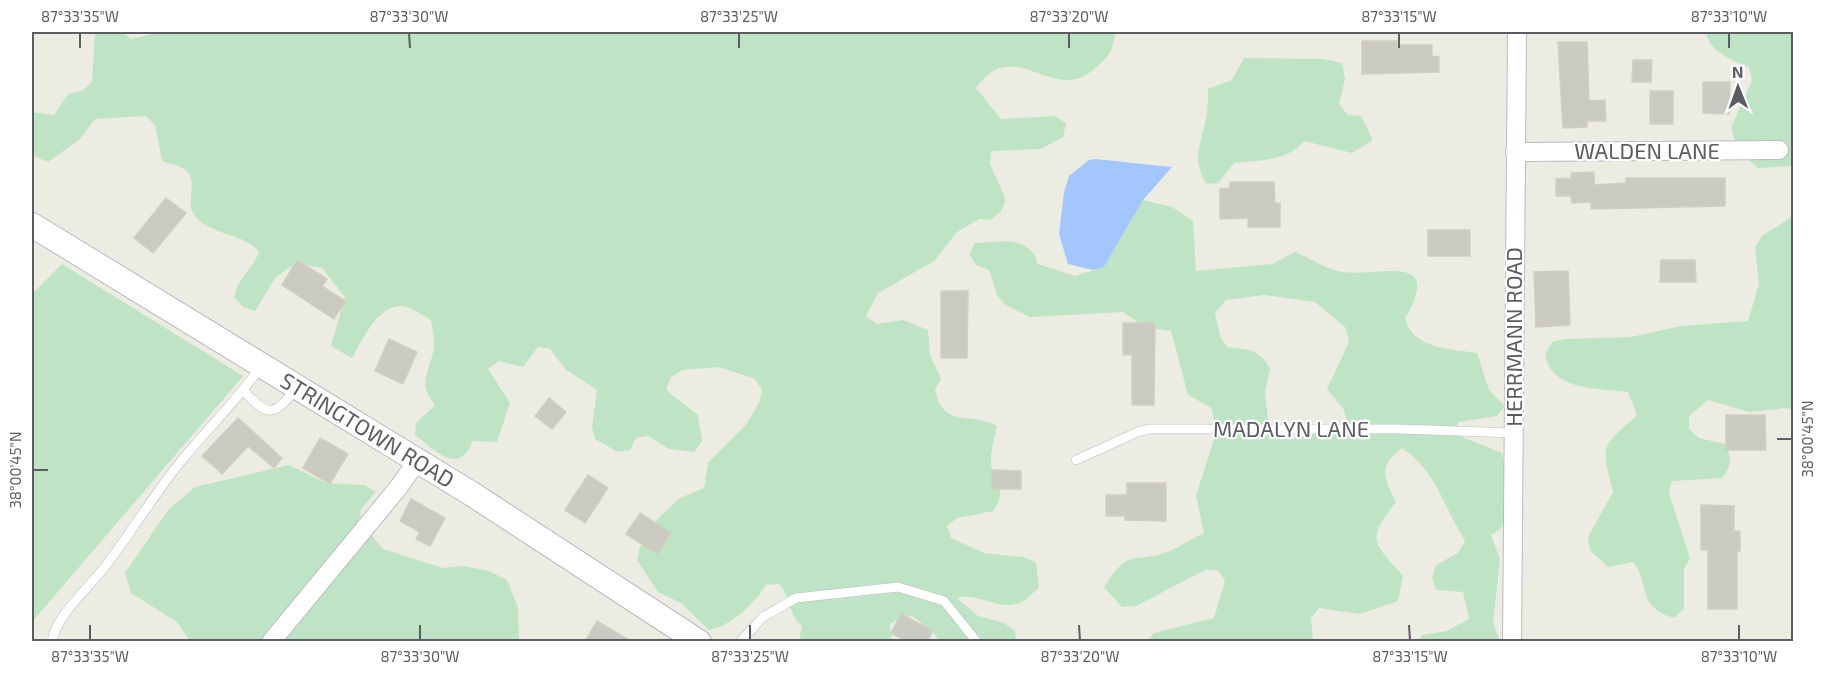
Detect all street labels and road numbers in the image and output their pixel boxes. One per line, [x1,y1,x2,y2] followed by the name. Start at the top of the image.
[1574,137,1720,163] street label: WALDEN LANE
[1500,247,1526,427] street label: HERRMANN ROAD
[276,366,459,492] street label: STRINGTOWN ROAD
[1213,415,1369,441] street label: MADALYN LANE

